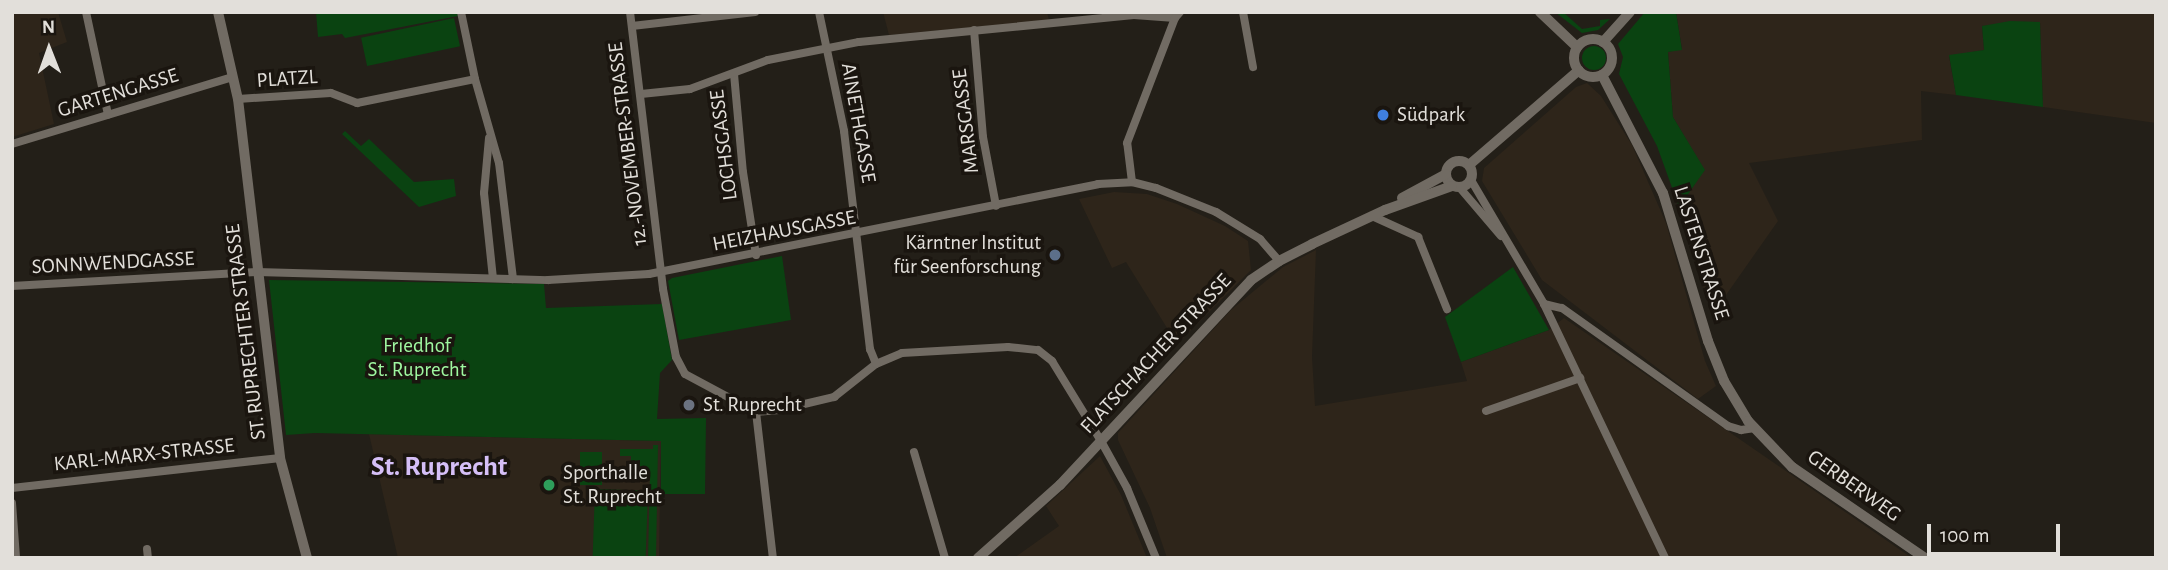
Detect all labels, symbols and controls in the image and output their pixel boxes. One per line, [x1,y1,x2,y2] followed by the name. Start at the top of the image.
[14,14,84,84] north arrow
[42,18,55,37] text: N
[603,41,653,247] street label: 12.-NOVEMBER-STRASSE
[835,61,881,185] street label: AINETHGASSE
[55,63,181,123] street label: GARTENGASSE
[256,64,318,94] street label: PLATZL
[947,67,985,175] street label: MARSGASSE
[705,88,743,202] street label: LOCHSGASSE
[1397,102,1465,128] place label: Südpark
[1375,107,1391,123] marker: Südpark
[1668,183,1734,323] street label: LASTENSTRASSE
[710,205,858,257] street label: HEIZHAUSGASSE
[220,223,272,441] street label: ST. RUPRECHTER STRASSE
[893,230,1041,280] place label: Kärntner Institut für Seenforschung
[31,246,195,280] street label: SONNWENDGASSE
[1047,247,1063,263] marker: Kärntner Institut für Seenforschung
[1075,269,1237,439] street label: FLATSCHACHER STRASSE
[368,333,466,383] park label: Friedhof St. Ruprecht
[703,392,802,418] place label: St. Ruprecht
[681,397,697,413] marker: St. Ruprecht
[52,433,236,477] street label: KARL-MARX-STRASSE
[1803,445,1905,527] street label: GERBERWEG
[371,450,507,484] district label: St. Ruprecht
[563,460,662,510] place label: Sporthalle St. Ruprecht
[541,477,557,493] marker: Sporthalle St. Ruprecht
[1930,510,2063,554] scale bar
[1940,525,1990,546] text: 100 m

